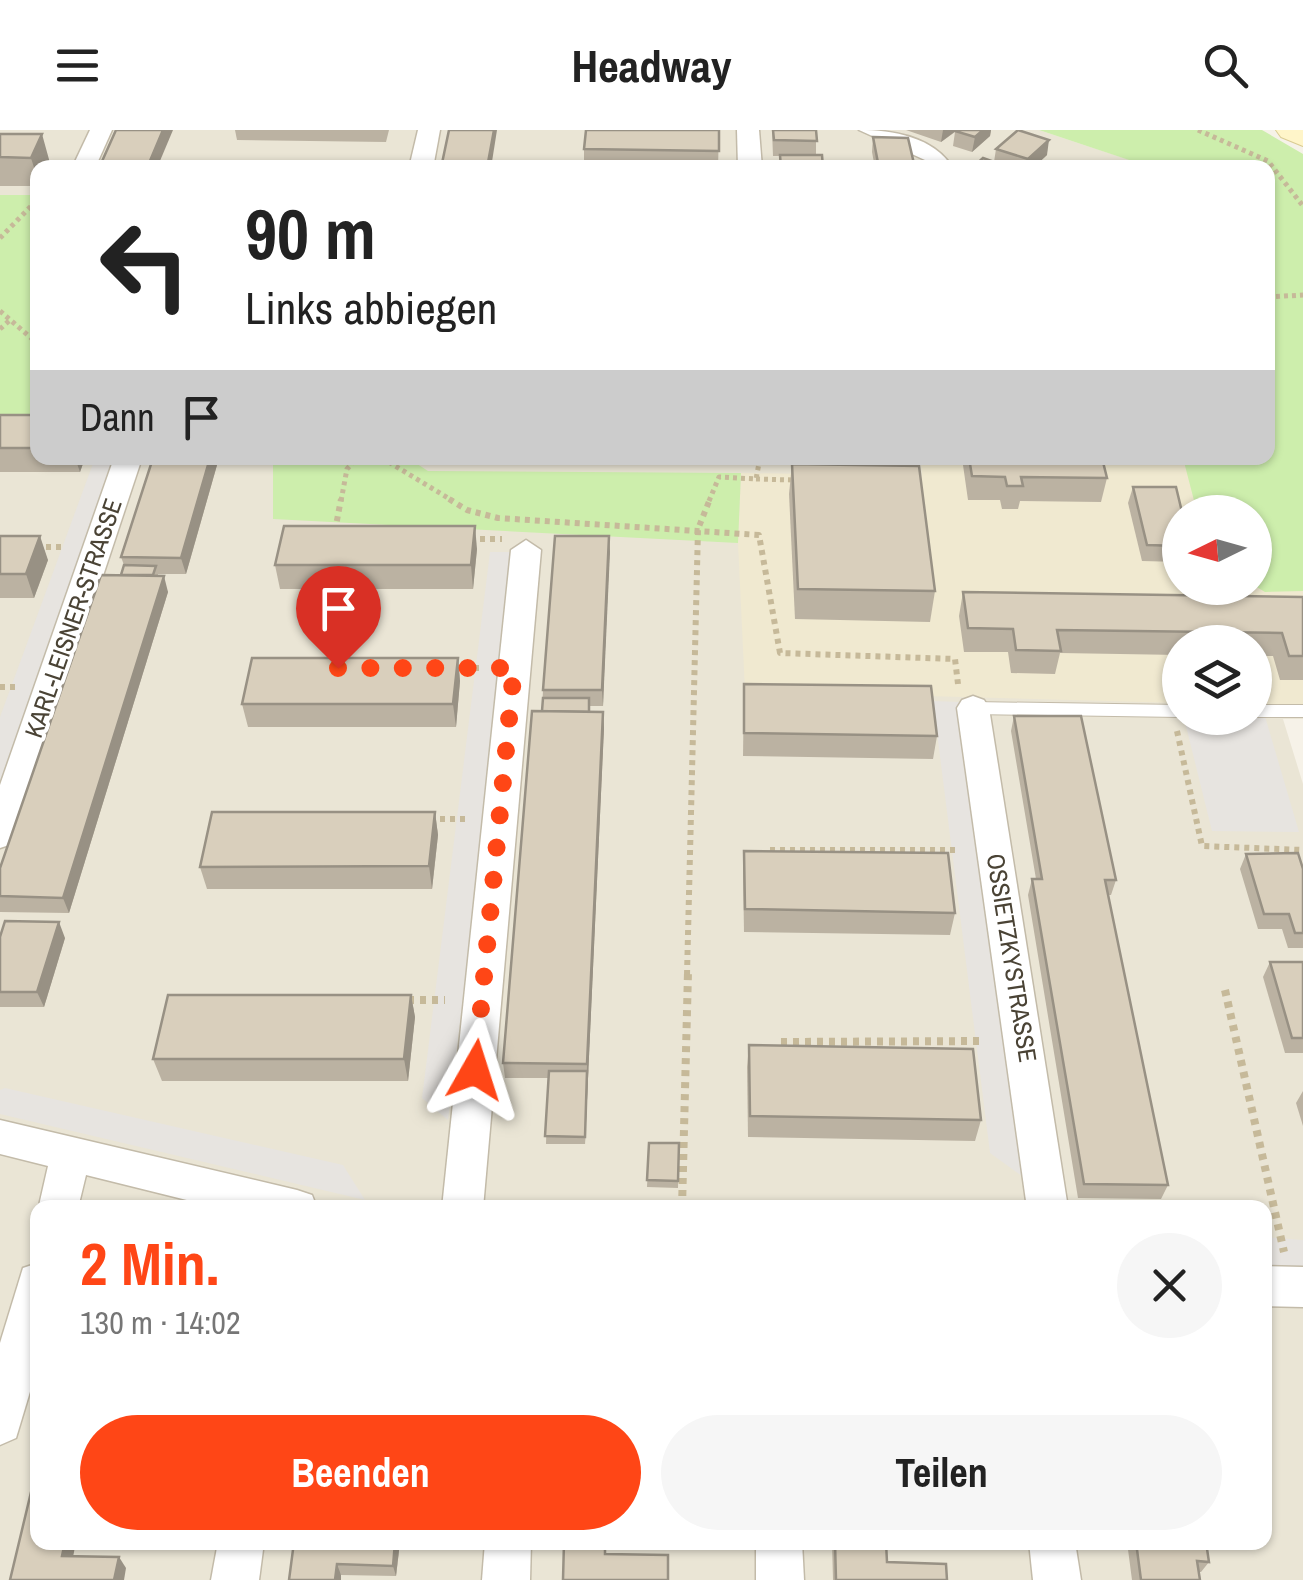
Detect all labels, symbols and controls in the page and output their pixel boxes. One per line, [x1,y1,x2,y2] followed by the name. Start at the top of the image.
[572,35,731,96] text: Headway
[50,38,105,93] icon: menu
[1198,38,1253,93] icon: search
[245,187,376,281] text: 90 m
[80,200,210,330] icon: left
[245,277,497,338] text: Links abbiegen
[174,390,229,445] icon: arrive
[80,392,154,443] text: Dann
[16,494,130,742] street label: KARL-LEISNER-STRASSE
[1162,495,1272,605] north arrow
[1162,495,1272,735] map controls
[296,566,381,669] pin
[311,581,366,636] icon: arrive
[1162,625,1272,735] button: layers
[979,851,1045,1065] street label: OSSIETZKYSTRASSE
[423,1018,527,1122] position arrow
[80,1223,219,1304] text: 2 Min.
[1117,1233,1222,1338] button: close
[80,1301,240,1344] text: 130 m · 14:02
[80,1415,641,1530] button: Beenden
[661,1415,1222,1530] button: Teilen

